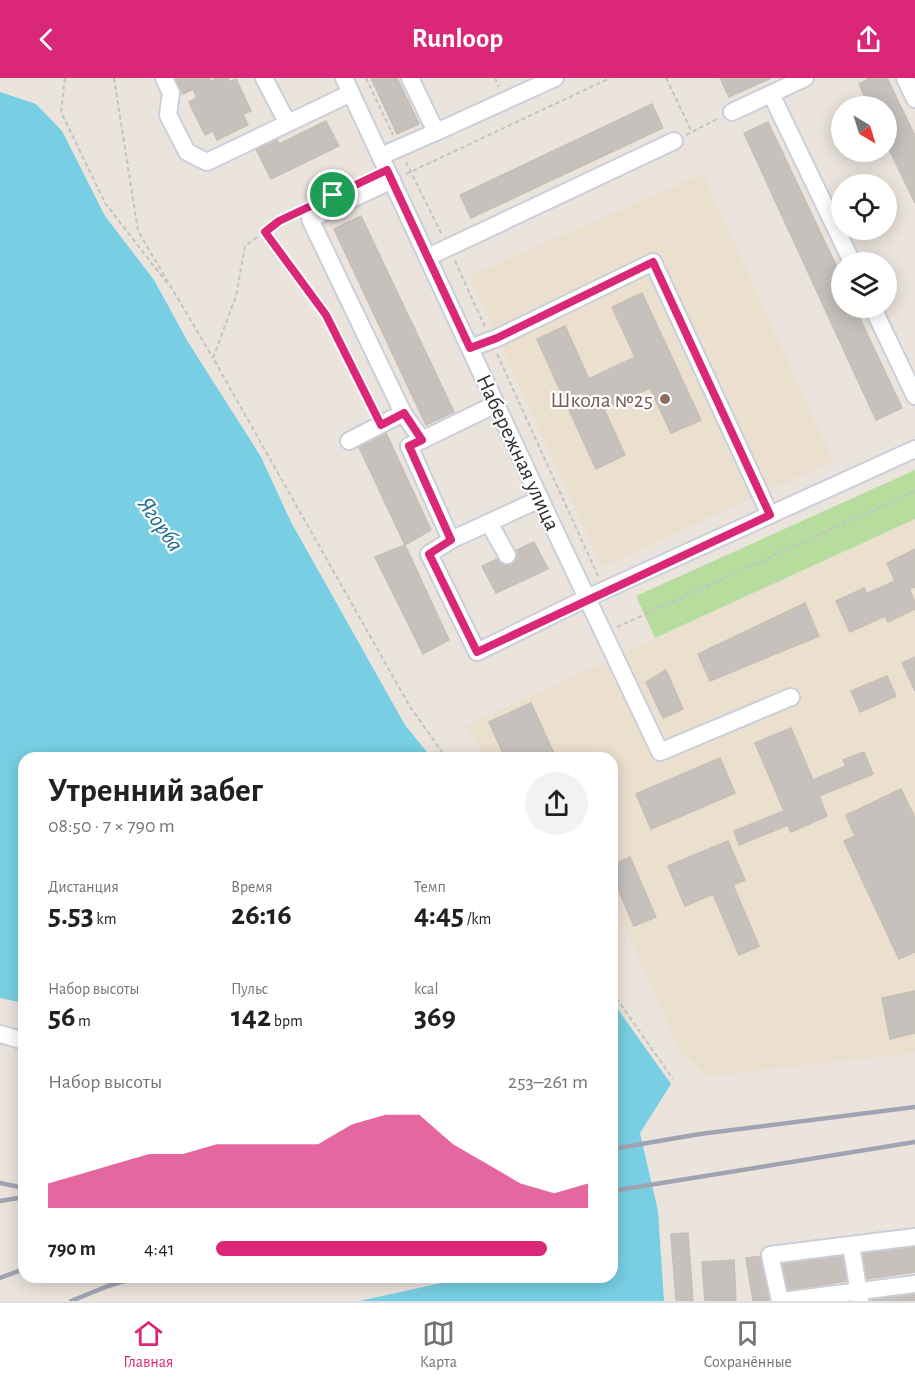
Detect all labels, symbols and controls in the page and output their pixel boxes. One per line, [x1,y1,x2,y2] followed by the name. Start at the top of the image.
[30,23,63,56] icon: back
[852,23,885,56] icon: share
[412,25,503,52] text: Runloop
[831,96,897,162] north arrow
[831,96,897,318] map controls
[307,169,358,220] pin
[831,174,897,240] button: locate
[316,178,349,211] icon: arrive
[831,252,897,318] button: layers
[472,371,564,534] street label: Набережная улица
[550,389,653,411] place label: Школа №25
[658,392,672,406] marker: Школа №25
[133,493,187,556] water label: Ягорба
[525,772,588,835] button: share
[48,775,263,808] text: Утренний забег
[48,816,175,836] text: 08:50 · 7 × 790 m
[48,879,119,895] text: Дистанция
[231,879,273,895] text: Время
[414,879,446,895] text: Темп
[48,900,94,930] text: 5.53
[231,900,292,930] text: 26:16
[414,900,464,930] text: 4:45
[94,911,116,927] text: km
[464,911,491,927] text: /km
[48,981,139,997] text: Набор высоты
[231,981,268,997] text: Пульс
[414,981,438,997] text: kcal
[48,1002,75,1032] text: 56
[231,1002,271,1032] text: 142
[414,1002,456,1032] text: 369
[75,1013,91,1029] text: m
[271,1013,303,1029] text: bpm
[48,1072,162,1092] text: Набор высоты
[508,1072,588,1092] text: 253–261 m
[48,1239,96,1259] text: 790 m
[144,1239,175,1259] text: 4:41
[123,1317,173,1372] tab: Главная
[420,1317,457,1372] tab: Карта
[703,1317,792,1372] tab: Сохранённые

